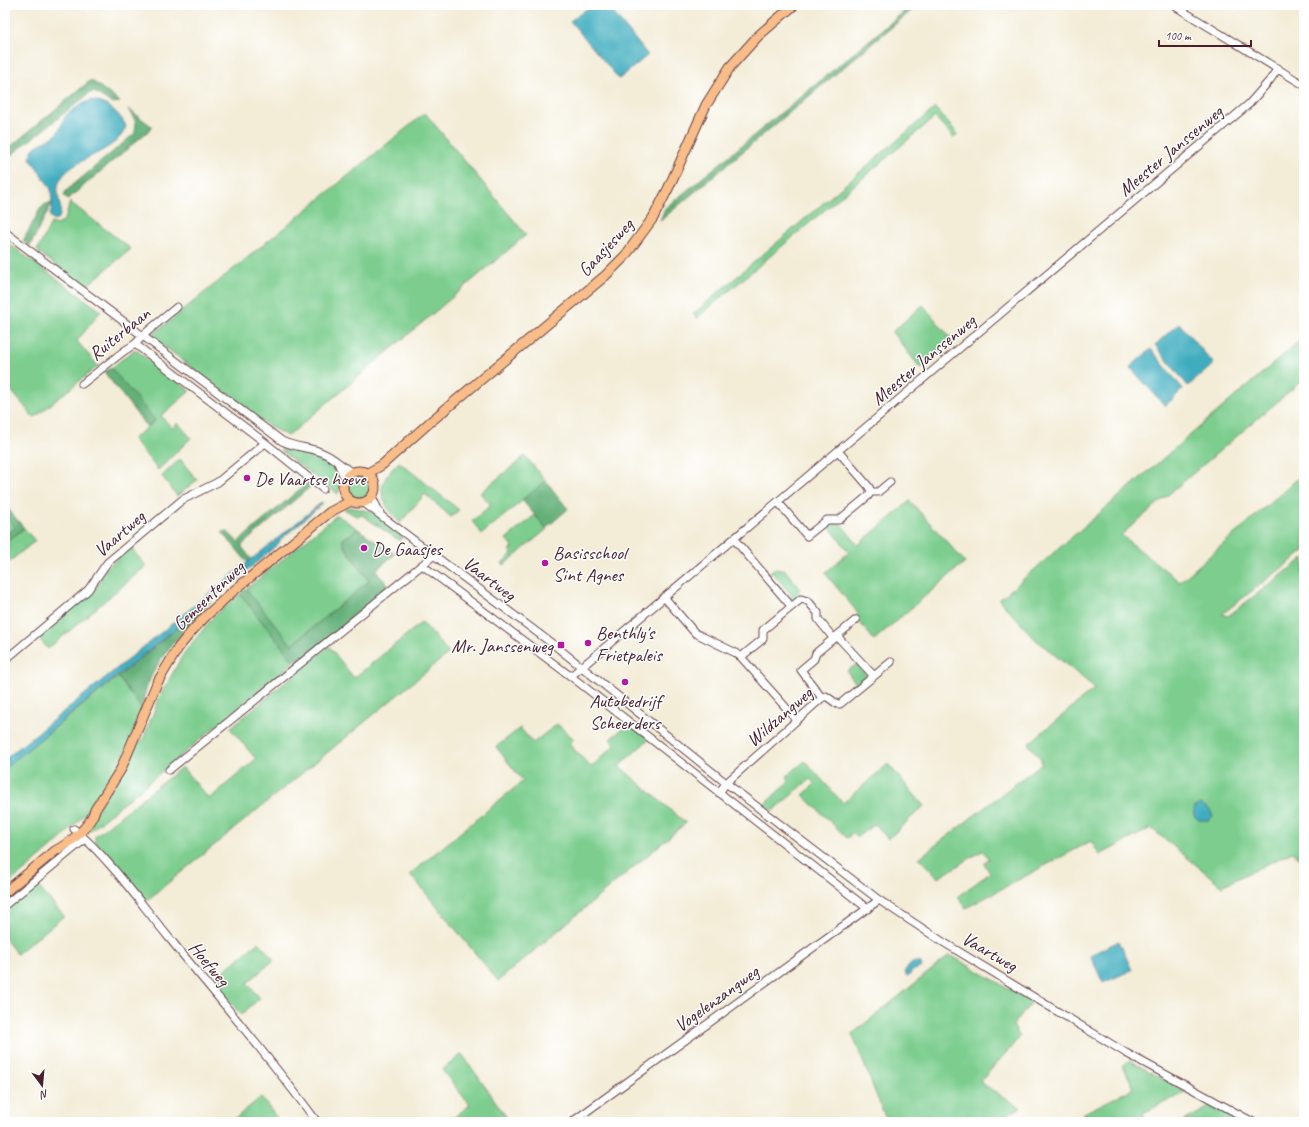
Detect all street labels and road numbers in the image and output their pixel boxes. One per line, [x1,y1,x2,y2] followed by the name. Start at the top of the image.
[1113,99,1229,202] street label: Meester Janssenweg
[573,213,640,282] street label: Gaasjesweg
[84,301,156,366] street label: Ruiterbaan
[866,308,982,411] street label: Meester Janssenweg
[89,504,151,563] street label: Vaartweg
[458,551,522,607] street label: Vaartweg
[168,555,251,636] street label: Gemeentenweg
[742,681,819,752] street label: Wildzangweg
[957,926,1023,978] street label: Vaartweg
[183,936,236,992] street label: Hoefweg
[670,959,765,1038] street label: Vogelenzangweg

